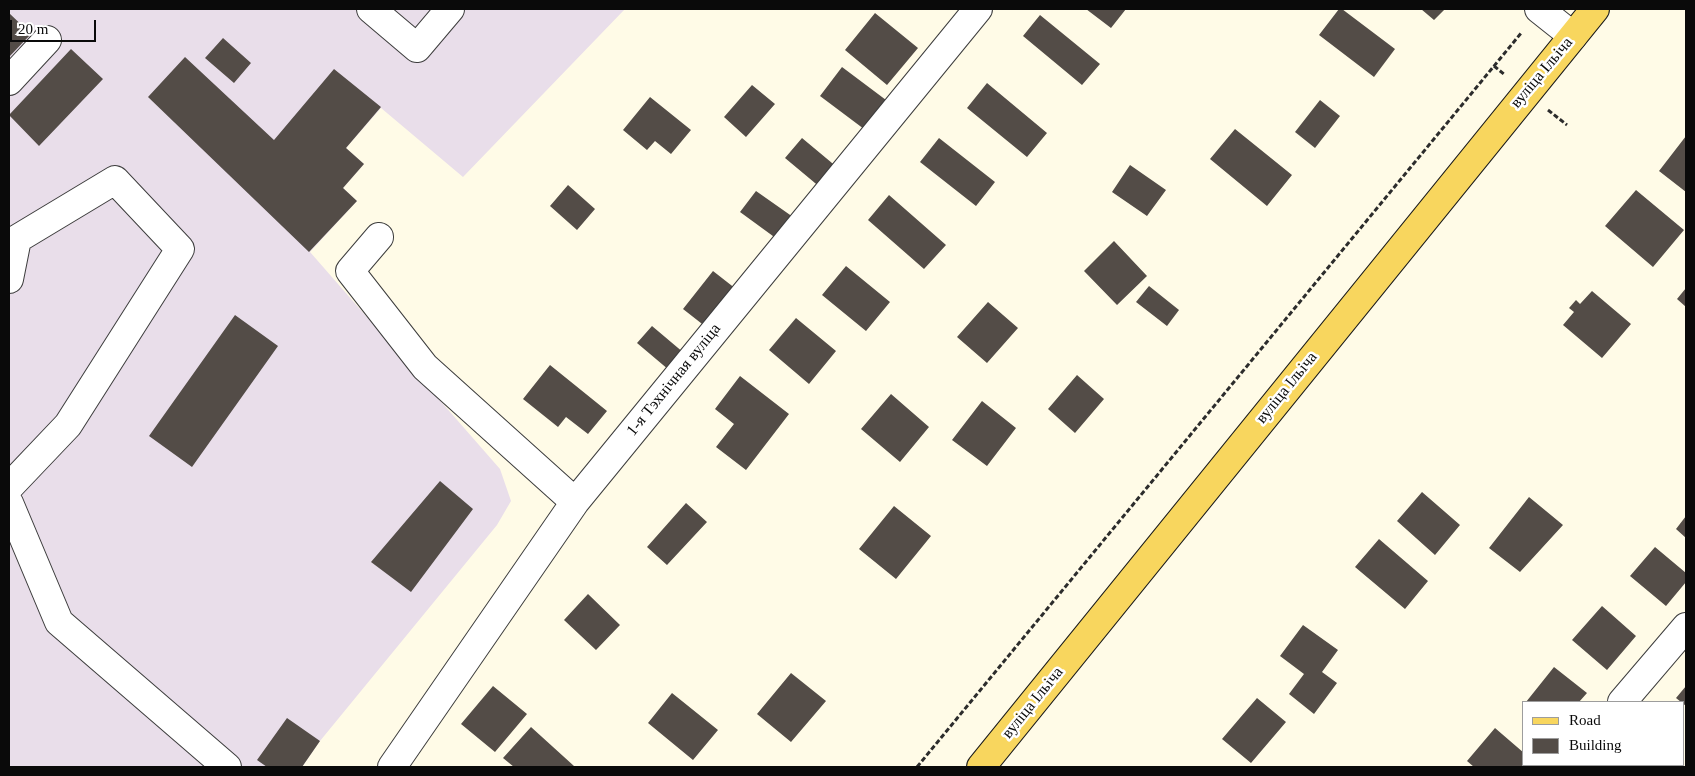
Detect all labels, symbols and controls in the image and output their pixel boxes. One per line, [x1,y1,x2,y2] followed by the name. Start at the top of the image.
[12,10,99,42] scale bar
[18,21,48,37] text: 20 m
[1507,34,1577,112] street label: вуліца Ільіча
[623,320,725,440] street label: 1-я Тэхнічная вуліца
[1252,348,1322,428] street label: вуліца Ільіча
[998,663,1068,743] street label: вуліца Ільіча
[1522,701,1685,766] legend
[1569,712,1601,728] text: Road
[1569,737,1622,753] text: Building

